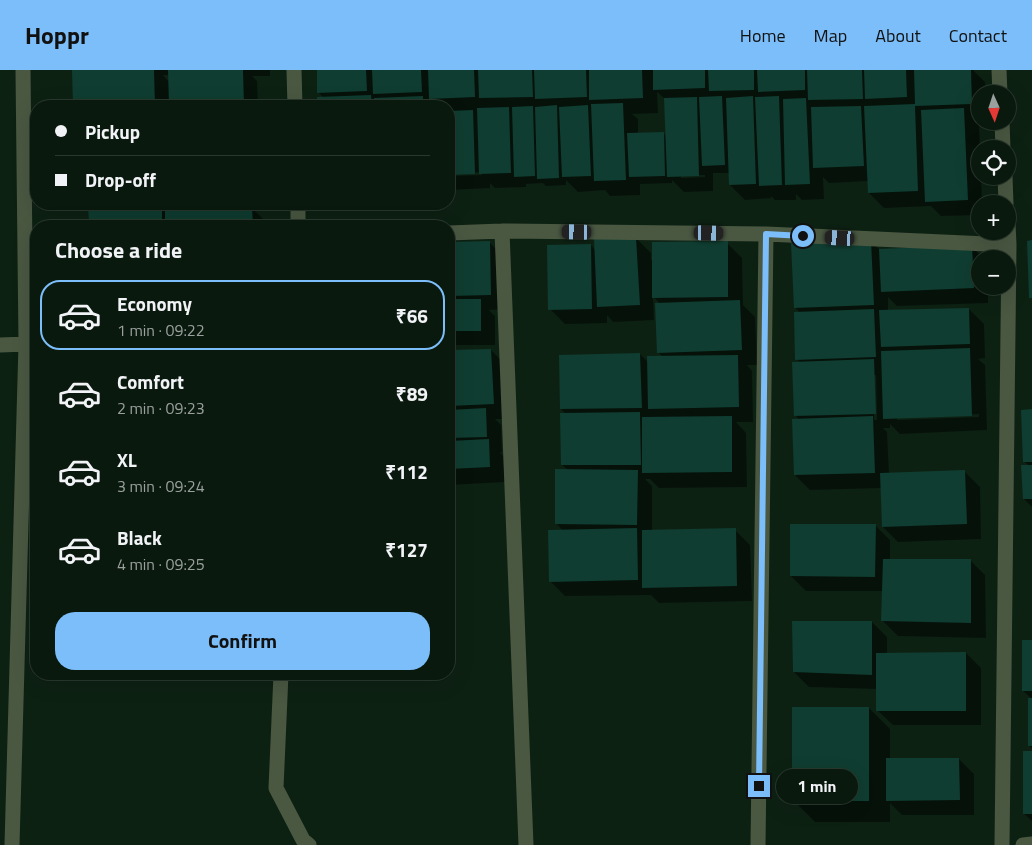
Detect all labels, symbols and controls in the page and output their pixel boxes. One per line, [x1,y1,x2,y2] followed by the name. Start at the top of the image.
[25,17,89,53] text: Hoppr
[740,22,786,49] text: Home
[814,22,847,49] text: Map
[875,22,921,49] text: About
[949,22,1007,49] text: Contact
[971,85,1016,130] north arrow
[971,85,1016,295] map controls
[85,117,140,146] text: Pickup
[971,140,1016,185] button: locate
[85,165,156,194] text: Drop-off
[971,195,1016,240] button: +
[561,224,592,240] car
[693,225,724,241] car
[792,225,814,247] route start
[824,230,855,246] car
[55,233,182,267] text: Choose a ride
[971,250,1016,295] button: −
[117,289,192,318] text: Economy
[57,293,102,338] icon: car
[396,301,428,330] text: ₹66
[117,318,205,342] text: 1 min · 09:22
[117,367,184,396] text: Comfort
[57,371,102,416] icon: car
[396,379,428,408] text: ₹89
[117,396,205,420] text: 2 min · 09:23
[117,445,137,474] text: XL
[57,449,102,494] icon: car
[385,457,428,486] text: ₹112
[117,474,205,498] text: 3 min · 09:24
[117,523,162,552] text: Black
[57,527,102,572] icon: car
[385,535,428,564] text: ₹127
[117,552,205,576] text: 4 min · 09:25
[55,612,430,670] button: Confirm
[776,768,859,804] callout: 1 min
[798,774,836,798] text: 1 min
[748,775,770,797] route end

